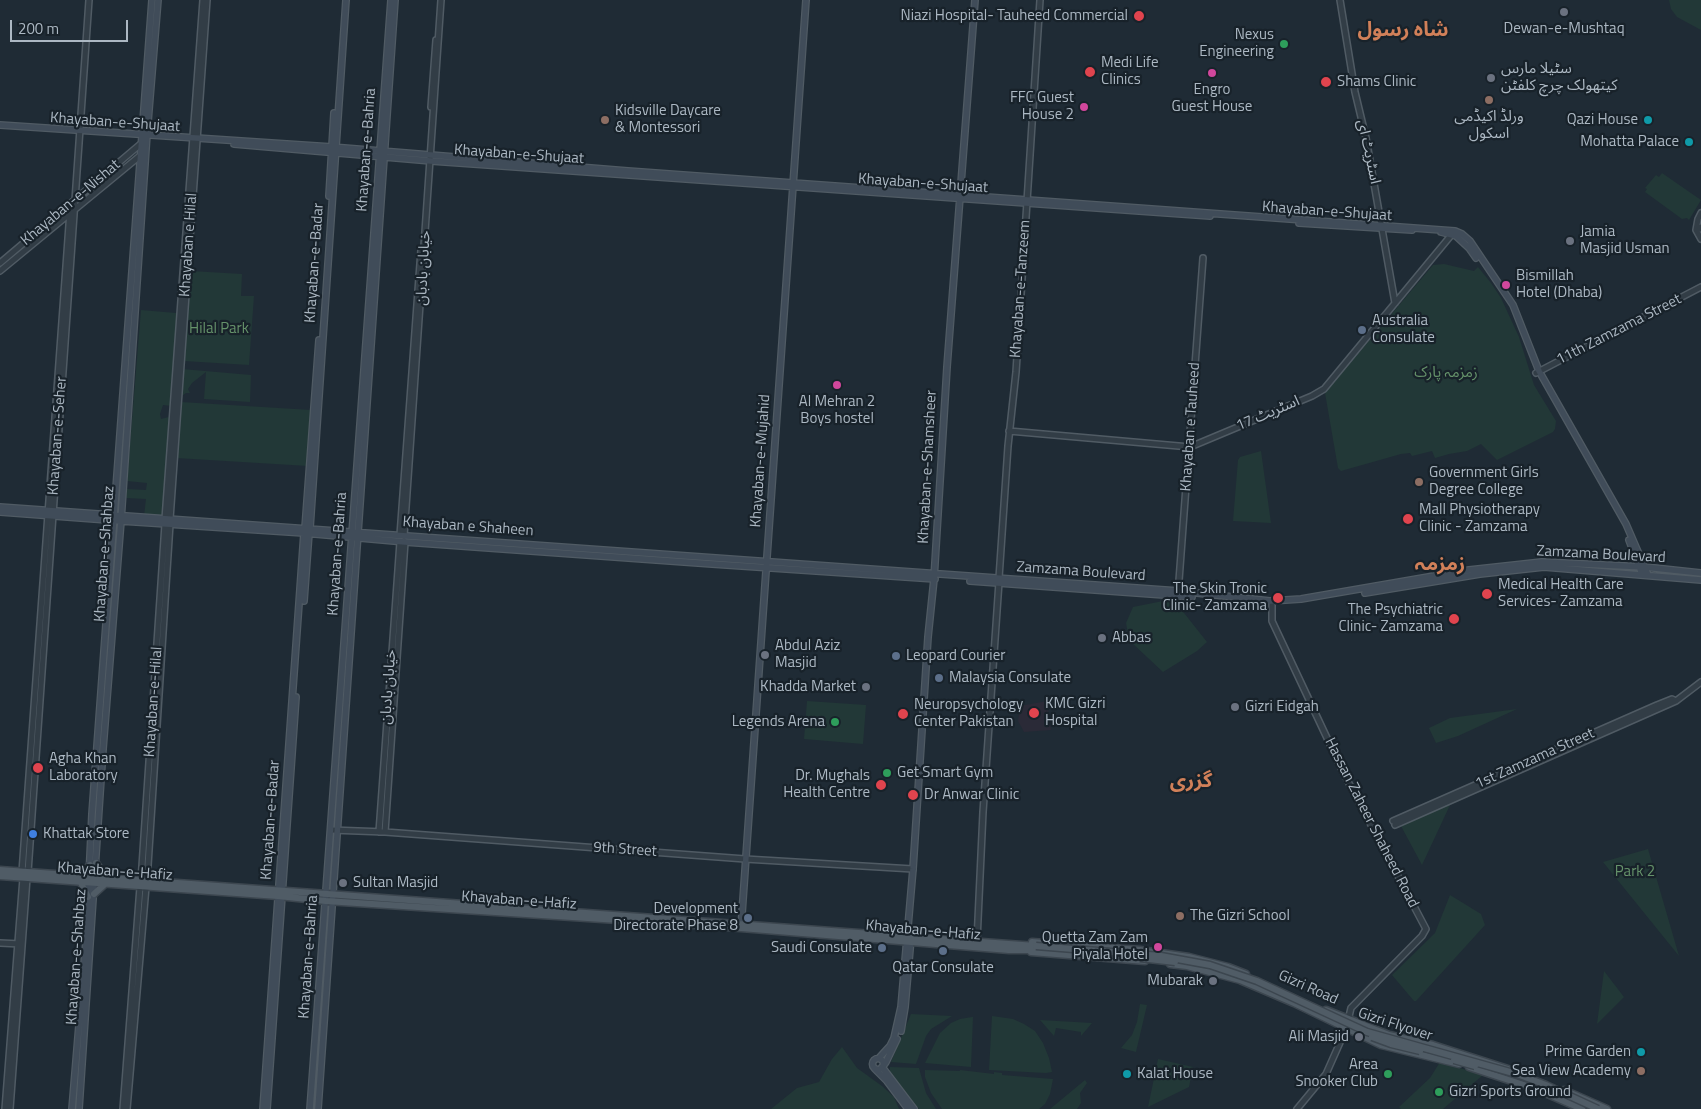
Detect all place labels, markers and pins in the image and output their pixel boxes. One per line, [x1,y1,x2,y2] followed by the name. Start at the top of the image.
[1558,6,1570,18] marker: Dewan-e-Mushtaq
[900,7,1128,25] place label: Niazi Hospital- Tauheed Commercial
[1132,9,1146,23] marker: Niazi Hospital- Tauheed Commercial
[1503,20,1625,38] place label: Dewan-e-Mushtaq
[1199,26,1274,61] place label: Nexus Engineering
[1278,38,1290,50] marker: Nexus Engineering
[1101,54,1158,89] place label: Medi Life Clinics
[1501,60,1617,95] place label: سٹیلا مارس کیتھولک چرچ کلفٹن
[1083,65,1097,79] marker: Medi Life Clinics
[1206,67,1218,79] marker: Engro Guest House
[1485,72,1497,84] marker: سٹیلا مارس کیتھولک چرچ کلفٹن
[1337,73,1416,91] place label: Shams Clinic
[1319,75,1333,89] marker: Shams Clinic
[1172,81,1252,116] place label: Engro Guest House
[1010,89,1074,124] place label: FFC Guest House 2
[1483,94,1495,106] marker: ورلڈ اکیڈمی اسکول
[1078,101,1090,113] marker: FFC Guest House 2
[615,102,721,137] place label: Kidsville Daycare & Montessori
[1454,108,1524,143] place label: ورلڈ اکیڈمی اسکول
[1567,111,1638,129] place label: Qazi House
[599,114,611,126] marker: Kidsville Daycare & Montessori
[1642,114,1654,126] marker: Qazi House
[1580,133,1679,151] place label: Mohatta Palace
[1683,136,1695,148] marker: Mohatta Palace
[1580,223,1670,258] place label: Jamia Masjid Usman
[1564,235,1576,247] marker: Jamia Masjid Usman
[1516,267,1602,302] place label: Bismillah Hotel (Dhaba)
[1500,279,1512,291] marker: Bismillah Hotel (Dhaba)
[1372,312,1435,347] place label: Australia Consulate
[1356,324,1368,336] marker: Australia Consulate
[831,379,843,391] marker: Al Mehran 2 Boys hostel
[799,393,875,428] place label: Al Mehran 2 Boys hostel
[1429,464,1539,499] place label: Government Girls Degree College
[1413,476,1425,488] marker: Government Girls Degree College
[1419,501,1540,536] place label: Mall Physiotherapy Clinic - Zamzama
[1401,512,1415,526] marker: Mall Physiotherapy Clinic - Zamzama
[1498,576,1624,611] place label: Medical Health Care Services- Zamzama
[1162,580,1267,615] place label: The Skin Tronic Clinic- Zamzama
[1480,587,1494,601] marker: Medical Health Care Services- Zamzama
[1271,591,1285,605] marker: The Skin Tronic Clinic- Zamzama
[1338,601,1443,636] place label: The Psychiatric Clinic- Zamzama
[1447,612,1461,626] marker: The Psychiatric Clinic- Zamzama
[1112,629,1151,647] place label: Abbas
[1096,632,1108,644] marker: Abbas
[775,637,840,672] place label: Abdul Aziz Masjid
[906,647,1005,665] place label: Leopard Courier
[759,649,771,661] marker: Abdul Aziz Masjid
[890,650,902,662] marker: Leopard Courier
[949,669,1071,687] place label: Malaysia Consulate
[933,672,945,684] marker: Malaysia Consulate
[760,678,856,696] place label: Khadda Market
[860,681,872,693] marker: Khadda Market
[1045,695,1105,730] place label: KMC Gizri Hospital
[914,696,1023,731] place label: Neuropsychology Center Pakistan
[1245,698,1319,716] place label: Gizri Eidgah
[1229,701,1241,713] marker: Gizri Eidgah
[1027,706,1041,720] marker: KMC Gizri Hospital
[896,707,910,721] marker: Neuropsychology Center Pakistan
[732,713,825,731] place label: Legends Arena
[829,716,841,728] marker: Legends Arena
[49,750,118,785] place label: Agha Khan Laboratory
[31,761,45,775] marker: Agha Khan Laboratory
[897,764,993,782] place label: Get Smart Gym
[783,767,870,802] place label: Dr. Mughals Health Centre
[881,767,893,779] marker: Get Smart Gym
[874,778,888,792] marker: Dr. Mughals Health Centre
[924,786,1019,804] place label: Dr Anwar Clinic
[906,788,920,802] marker: Dr Anwar Clinic
[43,825,129,843] place label: Khattak Store
[27,828,39,840] marker: Khattak Store
[353,874,438,892] place label: Sultan Masjid
[337,877,349,889] marker: Sultan Masjid
[613,900,738,935] place label: Development Directorate Phase 8
[1190,907,1290,925] place label: The Gizri School
[1174,910,1186,922] marker: The Gizri School
[742,912,754,924] marker: Development Directorate Phase 8
[1042,929,1148,964] place label: Quetta Zam Zam Piyala Hotel
[771,939,872,957] place label: Saudi Consulate
[1152,941,1164,953] marker: Quetta Zam Zam Piyala Hotel
[876,942,888,954] marker: Saudi Consulate
[937,945,949,957] marker: Qatar Consulate
[892,959,994,977] place label: Qatar Consulate
[1147,972,1203,990] place label: Mubarak
[1207,975,1219,987] marker: Mubarak
[1288,1028,1349,1046] place label: Ali Masjid
[1353,1031,1365,1043] marker: Ali Masjid
[1545,1043,1631,1061] place label: Prime Garden
[1635,1046,1647,1058] marker: Prime Garden
[1295,1056,1378,1091] place label: Area Snooker Club
[1512,1062,1631,1080] place label: Sea View Academy
[1137,1065,1213,1083] place label: Kalat House
[1635,1065,1647,1077] marker: Sea View Academy
[1121,1068,1133,1080] marker: Kalat House
[1382,1068,1394,1080] marker: Area Snooker Club
[1449,1083,1571,1101] place label: Gizri Sports Ground
[1433,1086,1445,1098] marker: Gizri Sports Ground

